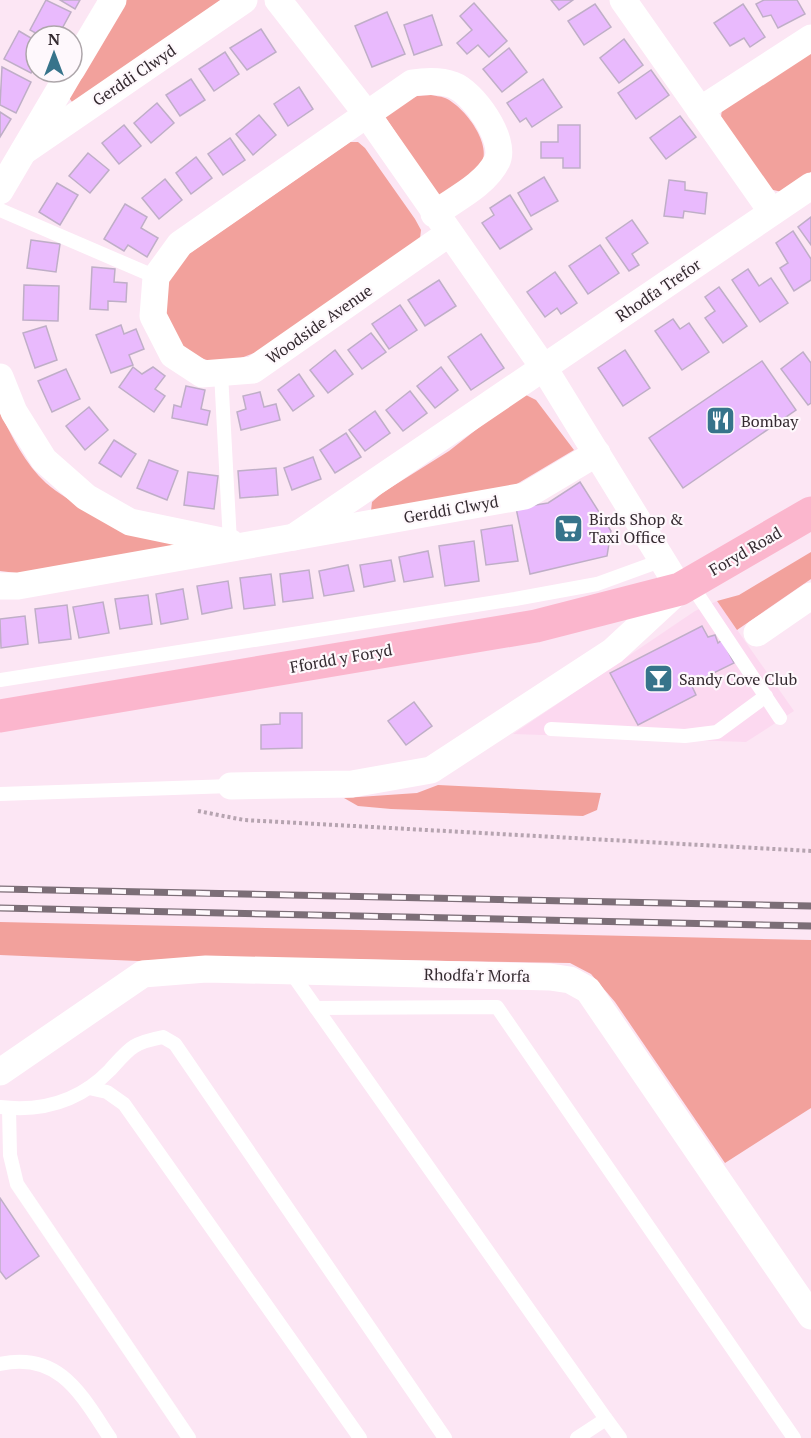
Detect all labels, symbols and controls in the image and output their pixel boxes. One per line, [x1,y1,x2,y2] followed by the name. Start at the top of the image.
[24,24,84,84] north arrow
[48,28,60,50] text: N
[88,39,180,111] street label: Gerddi Clwyd
[611,253,706,327] street label: Rhodfa Trefor
[261,279,377,369] street label: Woodside Avenue
[704,405,736,437] restaurant icon: Bombay
[741,410,799,432] place label: Bombay
[402,490,500,528] street label: Gerddi Clwyd
[589,508,683,548] place label: Birds Shop & Taxi Office
[552,512,584,544] supermarket icon: Birds Shop & Taxi Office
[705,521,785,581] street label: Foryd Road
[288,638,394,678] street label: Ffordd y Foryd
[642,663,674,695] bar icon: Sandy Cove Club
[679,668,798,690] place label: Sandy Cove Club
[424,963,530,987] street label: Rhodfa'r Morfa

